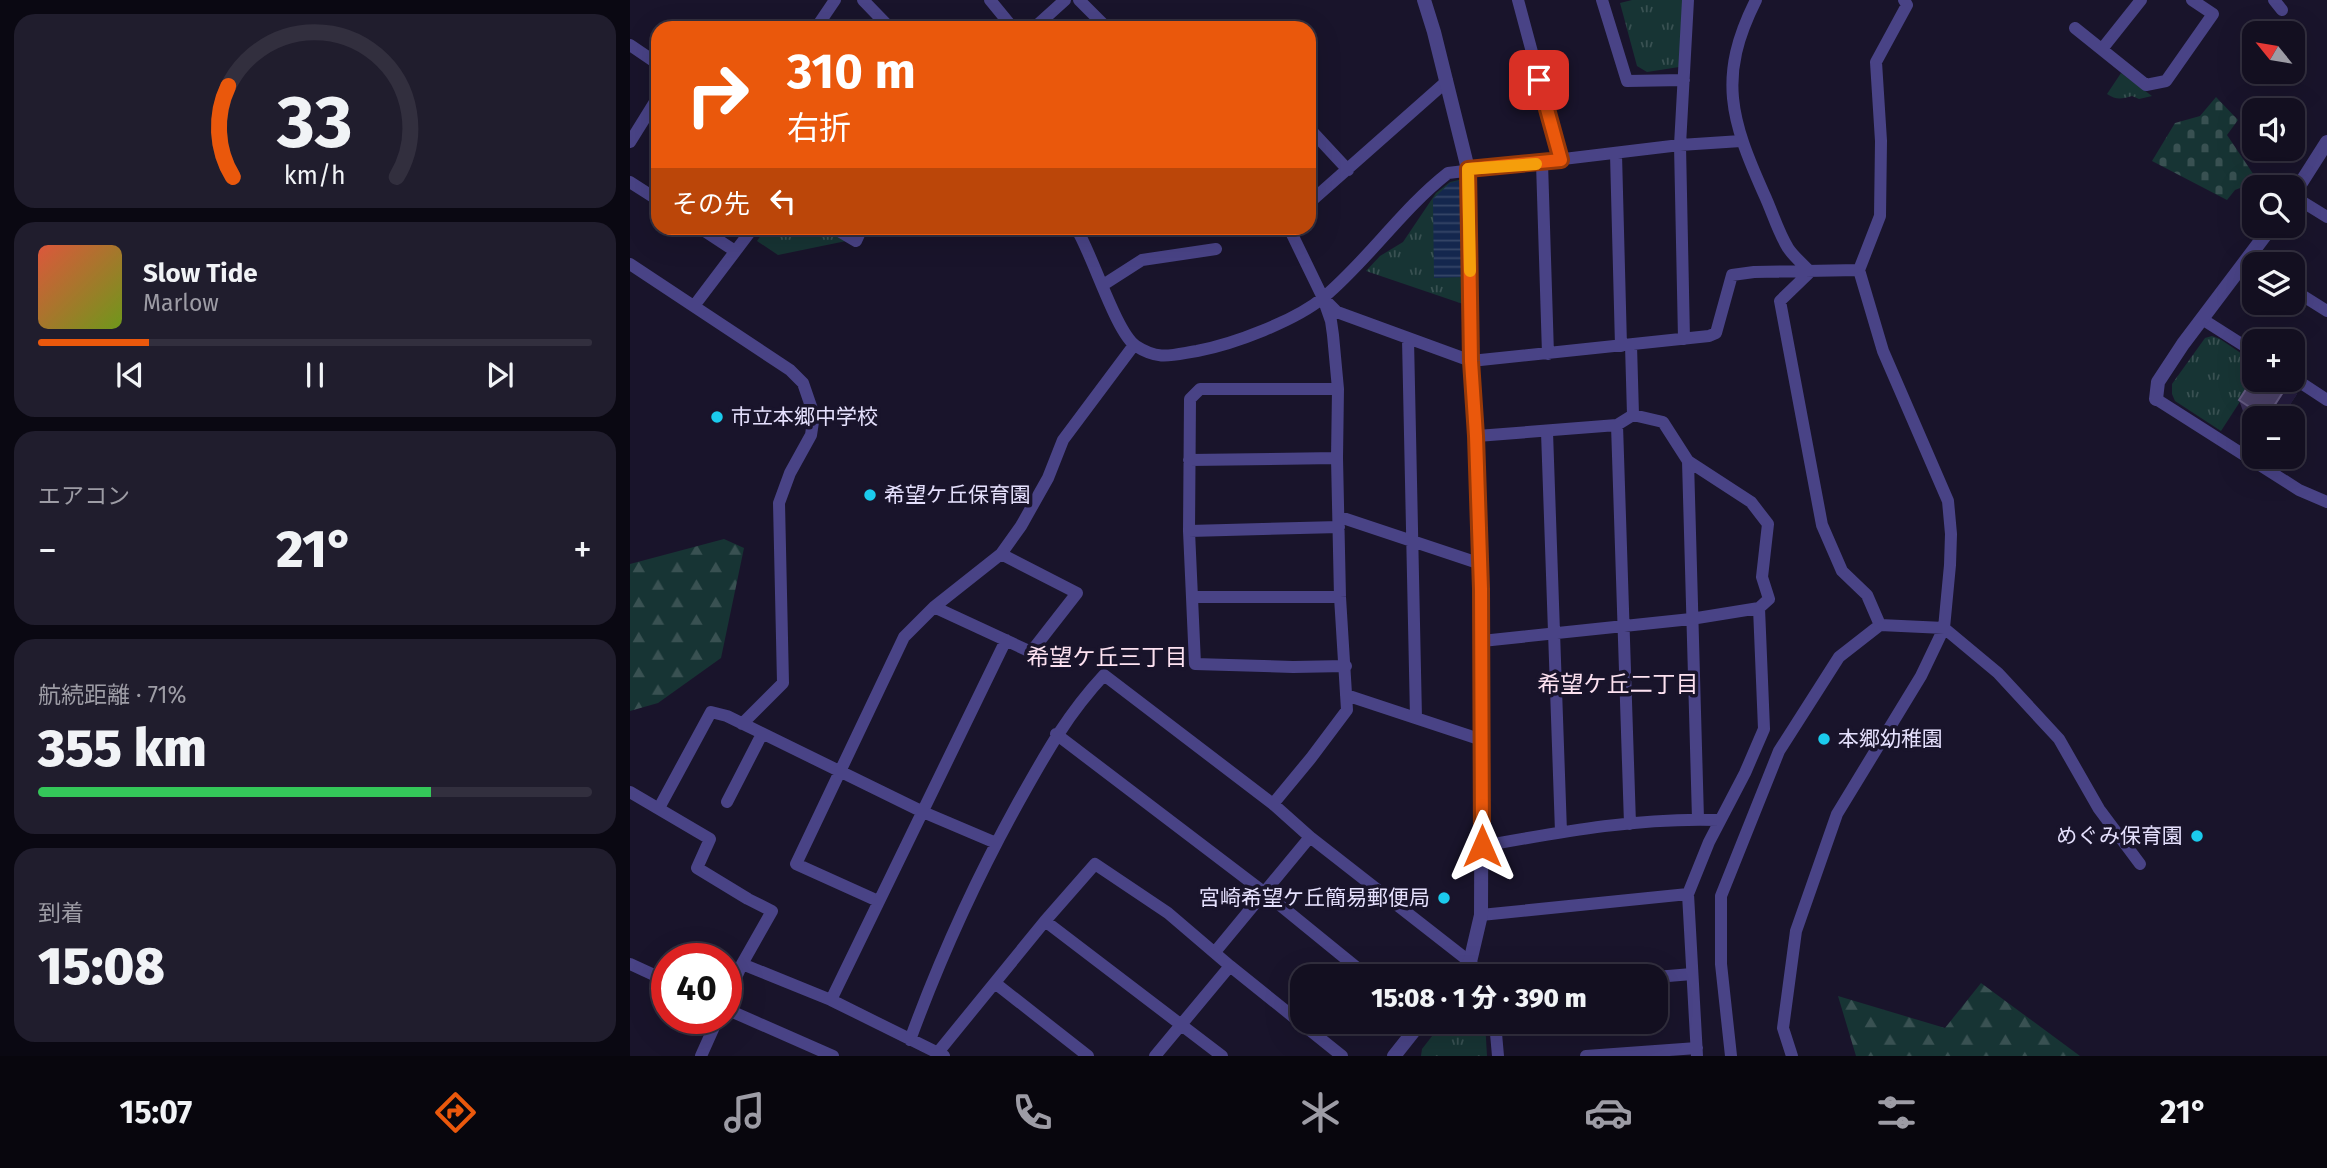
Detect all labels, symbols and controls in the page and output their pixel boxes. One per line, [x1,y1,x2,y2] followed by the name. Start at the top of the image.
[2242,21,2305,84] north arrow
[2242,21,2305,469] map controls
[787,42,916,101] text: 310 m
[672,49,763,140] icon: right
[1509,50,1569,110] pin
[1520,61,1558,99] icon: arrive
[276,80,353,167] text: 33
[2242,98,2305,161] button: sound
[787,109,851,147] text: 右折
[284,161,346,191] text: km/h
[2242,175,2305,238] button: search
[764,182,802,220] icon: left
[672,189,750,220] text: その先
[2242,252,2305,315] button: layers
[143,258,258,289] text: Slow Tide
[143,289,219,317] text: Marlow
[2242,329,2305,392] button: +
[111,356,149,394] icon: previous
[296,356,334,394] icon: pause
[481,356,519,394] icon: next
[731,404,878,430] place label: 市立本郷中学校
[2242,406,2305,469] button: −
[709,409,725,425] marker: 市立本郷中学校
[38,482,130,510] text: エアコン
[884,482,1031,508] place label: 希望ケ丘保育園
[862,487,878,503] marker: 希望ケ丘保育園
[276,518,354,581] text: 21°
[38,527,57,573] text: −
[573,527,592,573] text: +
[1027,643,1188,671] district label: 希望ケ丘三丁目
[1538,670,1699,698] district label: 希望ケ丘二丁目
[38,681,186,709] text: 航続距離 · 71%
[38,717,207,780] text: 355 km
[1838,726,1943,752] place label: 本郷幼稚園
[1816,731,1832,747] marker: 本郷幼稚園
[1445,809,1519,883] position arrow
[2056,823,2183,849] place label: めぐみ保育園
[2189,828,2205,844] marker: めぐみ保育園
[1199,885,1430,911] place label: 宮崎希望ケ丘簡易郵便局
[1436,890,1452,906] marker: 宮崎希望ケ丘簡易郵便局
[38,899,84,927] text: 到着
[38,935,165,998] text: 15:08
[651,943,742,1034] speed limit sign: 40
[1371,983,1587,1014] text: 15:08 · 1 分 · 390 m
[431,1088,480,1137] icon: directions
[720,1088,769,1137] icon: music
[1008,1088,1057,1137] icon: phone
[1296,1088,1345,1137] icon: climate
[1584,1088,1633,1137] icon: car
[1872,1088,1921,1137] icon: filters
[120,1093,192,1131] text: 15:07
[2160,1093,2207,1131] text: 21°

